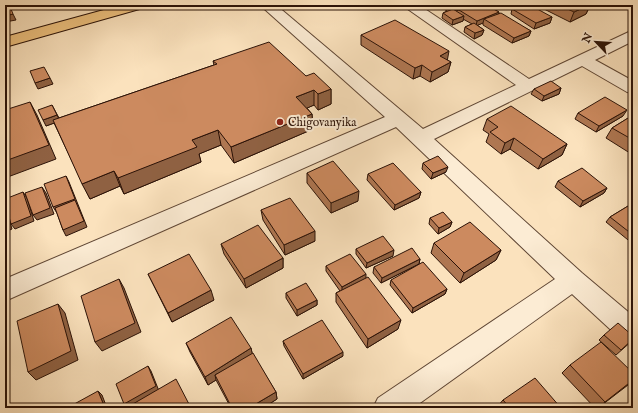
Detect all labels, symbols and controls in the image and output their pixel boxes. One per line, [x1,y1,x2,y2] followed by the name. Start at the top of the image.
[576,22,616,62] north arrow
[579,30,596,46] text: N
[288,115,357,130] place label: Chigovanyika
[275,117,285,127] marker: Chigovanyika

